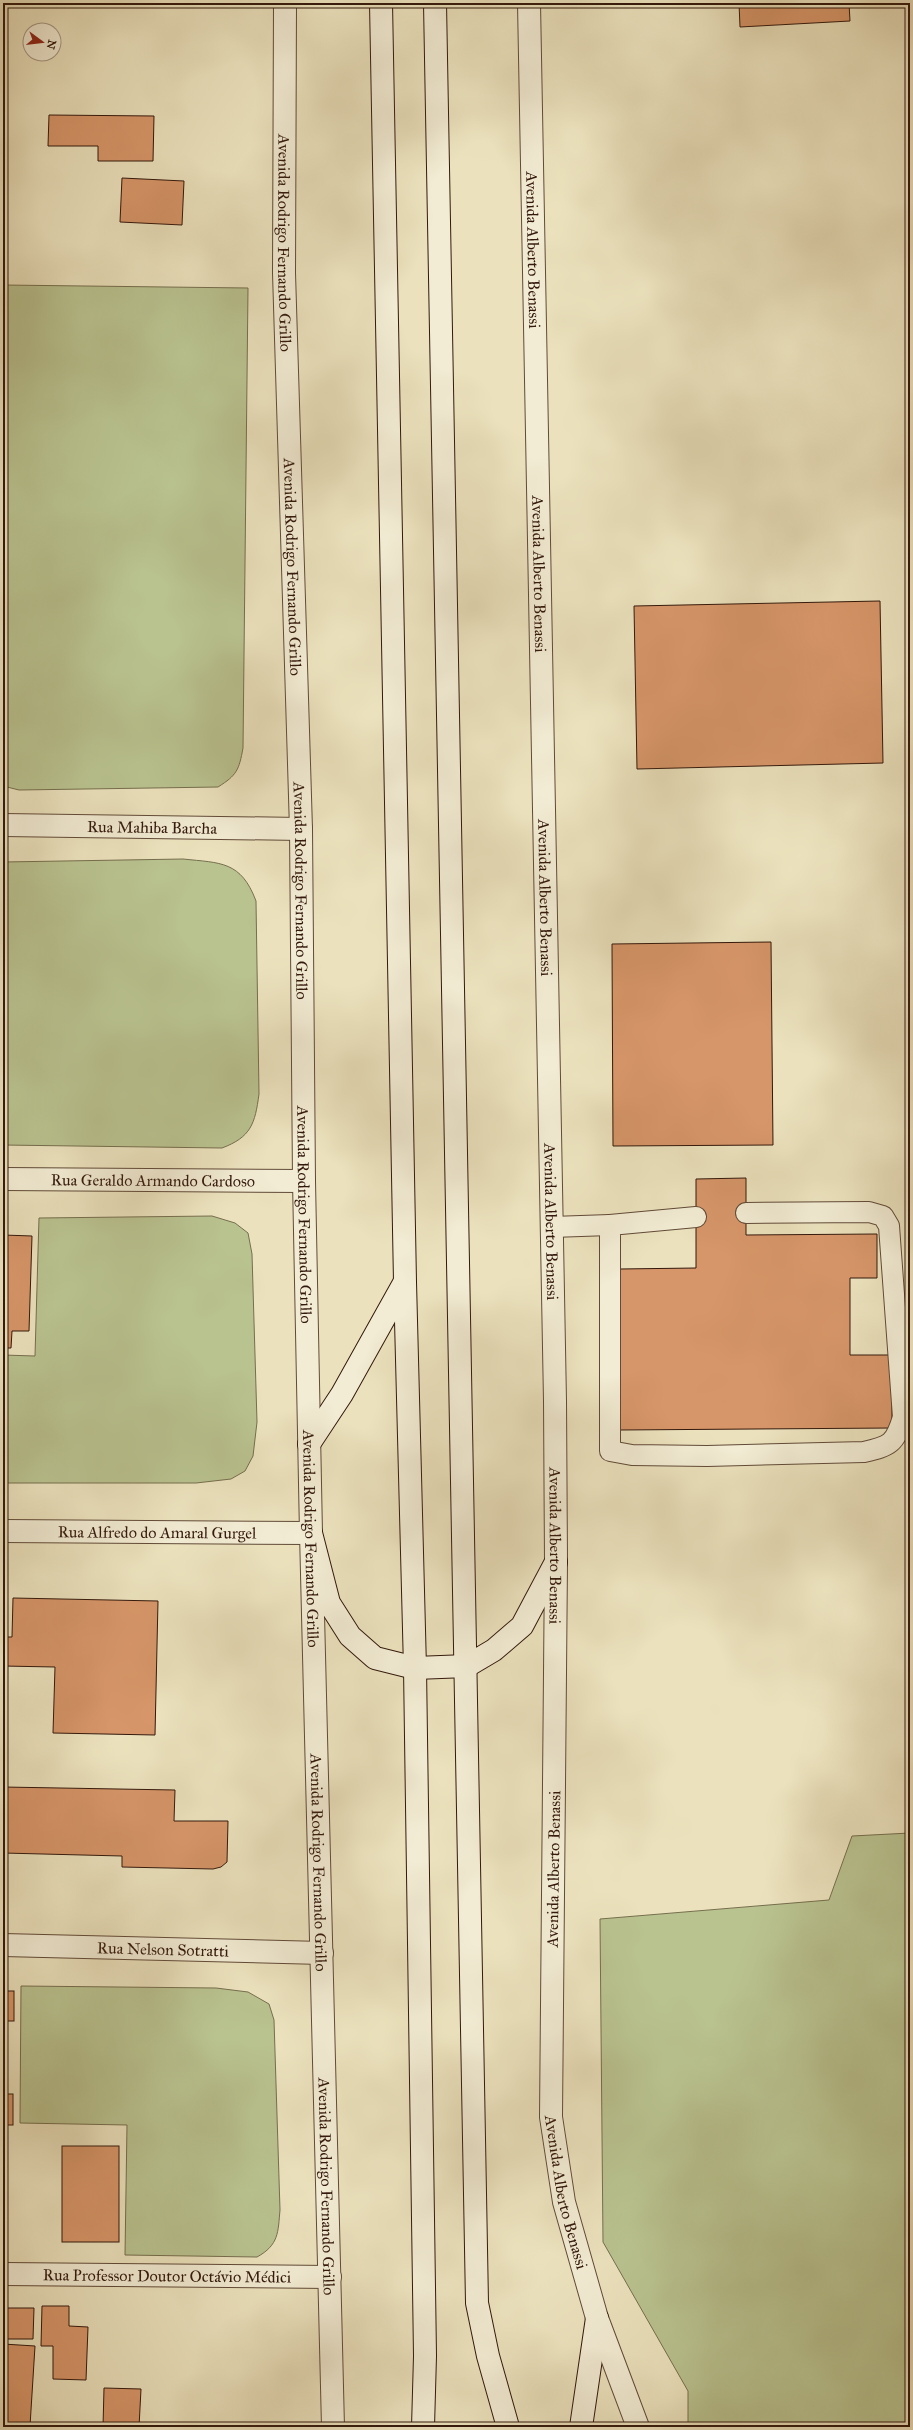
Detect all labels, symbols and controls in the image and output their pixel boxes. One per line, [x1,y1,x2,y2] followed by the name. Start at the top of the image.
[22,22,62,62] north arrow
[44,38,59,51] text: N
[273,133,295,352] street label: Avenida Rodrigo Fernando Grillo
[522,170,544,329] street label: Avenida Alberto Benassi
[280,457,305,676] street label: Avenida Rodrigo Fernando Grillo
[528,494,550,653] street label: Avenida Alberto Benassi
[290,781,311,1000] street label: Avenida Rodrigo Fernando Grillo
[87,817,217,838] street label: Rua Mahiba Barcha
[534,818,556,977] street label: Avenida Alberto Benassi
[293,1105,316,1324] street label: Avenida Rodrigo Fernando Grillo
[540,1142,562,1301] street label: Avenida Alberto Benassi
[51,1170,255,1191] street label: Rua Geraldo Armando Cardoso
[299,1429,323,1648] street label: Avenida Rodrigo Fernando Grillo
[545,1466,565,1625] street label: Avenida Alberto Benassi
[58,1522,257,1544] street label: Rua Alfredo do Amaral Gurgel
[306,1752,331,1972] street label: Avenida Rodrigo Fernando Grillo
[543,1790,564,1949] street label: Avenida Alberto Benassi
[97,1938,230,1961] street label: Rua Nelson Sotratti
[314,2076,339,2296] street label: Avenida Rodrigo Fernando Grillo
[541,2113,592,2272] street label: Avenida Alberto Benassi
[43,2265,292,2287] street label: Rua Professor Doutor Octávio Médici

